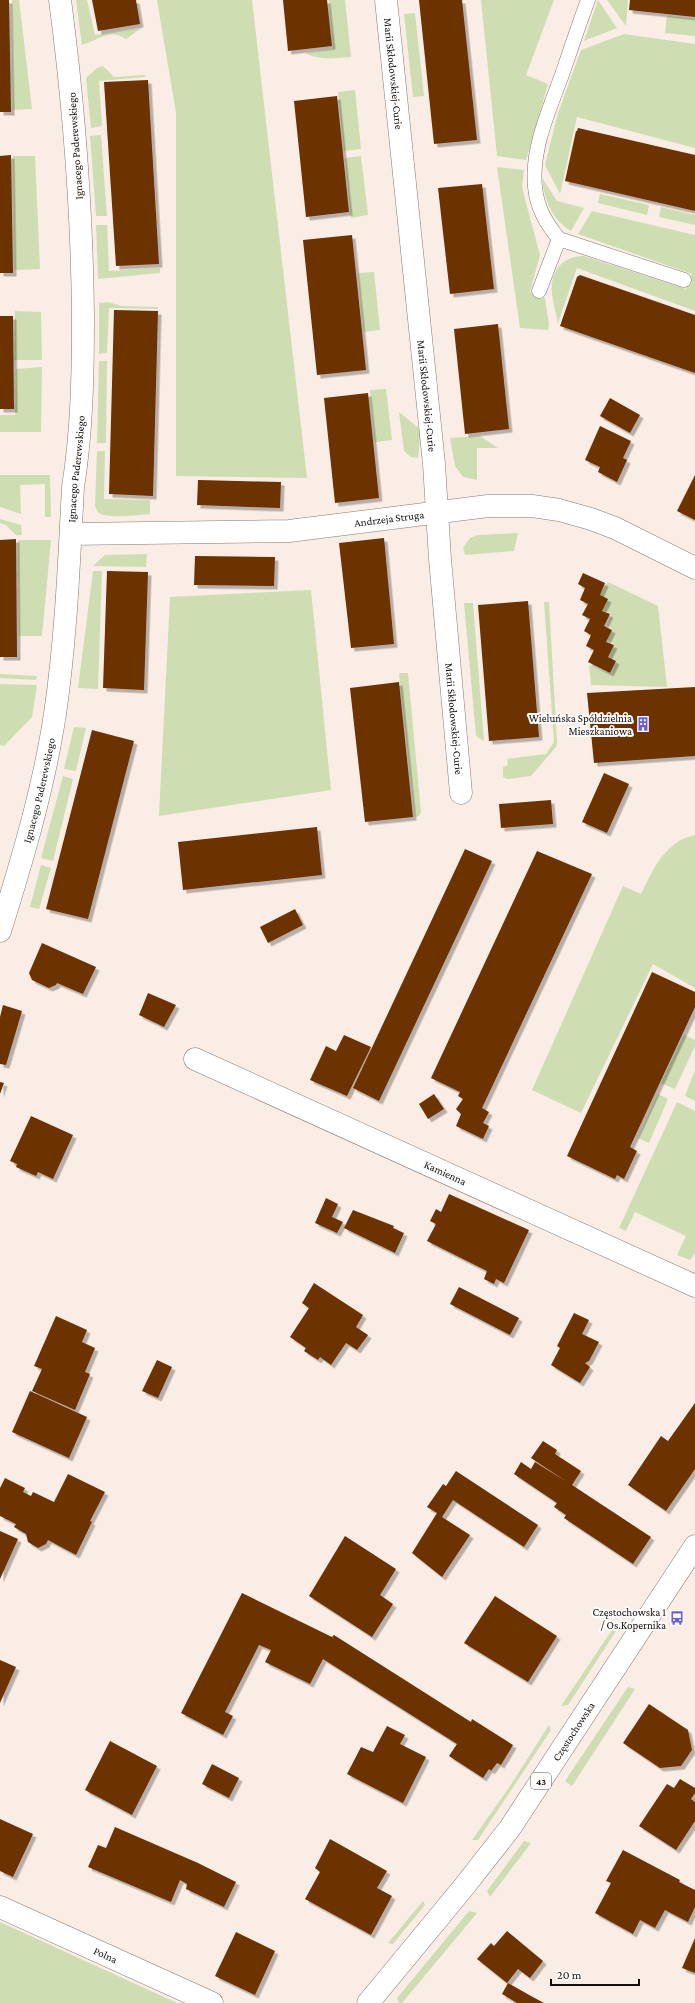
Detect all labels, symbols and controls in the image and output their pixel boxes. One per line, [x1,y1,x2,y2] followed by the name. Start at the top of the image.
[382,17,405,130] street label: Marii Skłodowskiej-Curie
[65,91,86,200] street label: Ignacego Paderewskiego
[415,340,439,452] street label: Marii Skłodowskiej-Curie
[65,415,87,523] street label: Ignacego Paderewskiego
[354,508,425,529] street label: Andrzeja Struga
[443,662,465,775] street label: Marii Skłodowskiej-Curie
[529,712,632,737] place label: Wieluńska Spółdzielnia Mieszkaniowa
[635,716,651,732] building icon: Wieluńska Spółdzielnia Mieszkaniowa
[21,736,57,844] street label: Ignacego Paderewskiego
[423,1158,468,1187] street label: Kamienna
[593,1606,666,1632] place label: Częstochowska 1 / Os.Kopernika
[669,1610,685,1626] bus stop icon: Częstochowska 1 / Os.Kopernika
[550,1700,597,1763] street label: Częstochowska
[531,1773,551,1789] road number: 43
[92,1944,119,1965] street label: Polna
[551,1961,639,1987] scale bar
[557,1968,582,1982] text: 20 m

